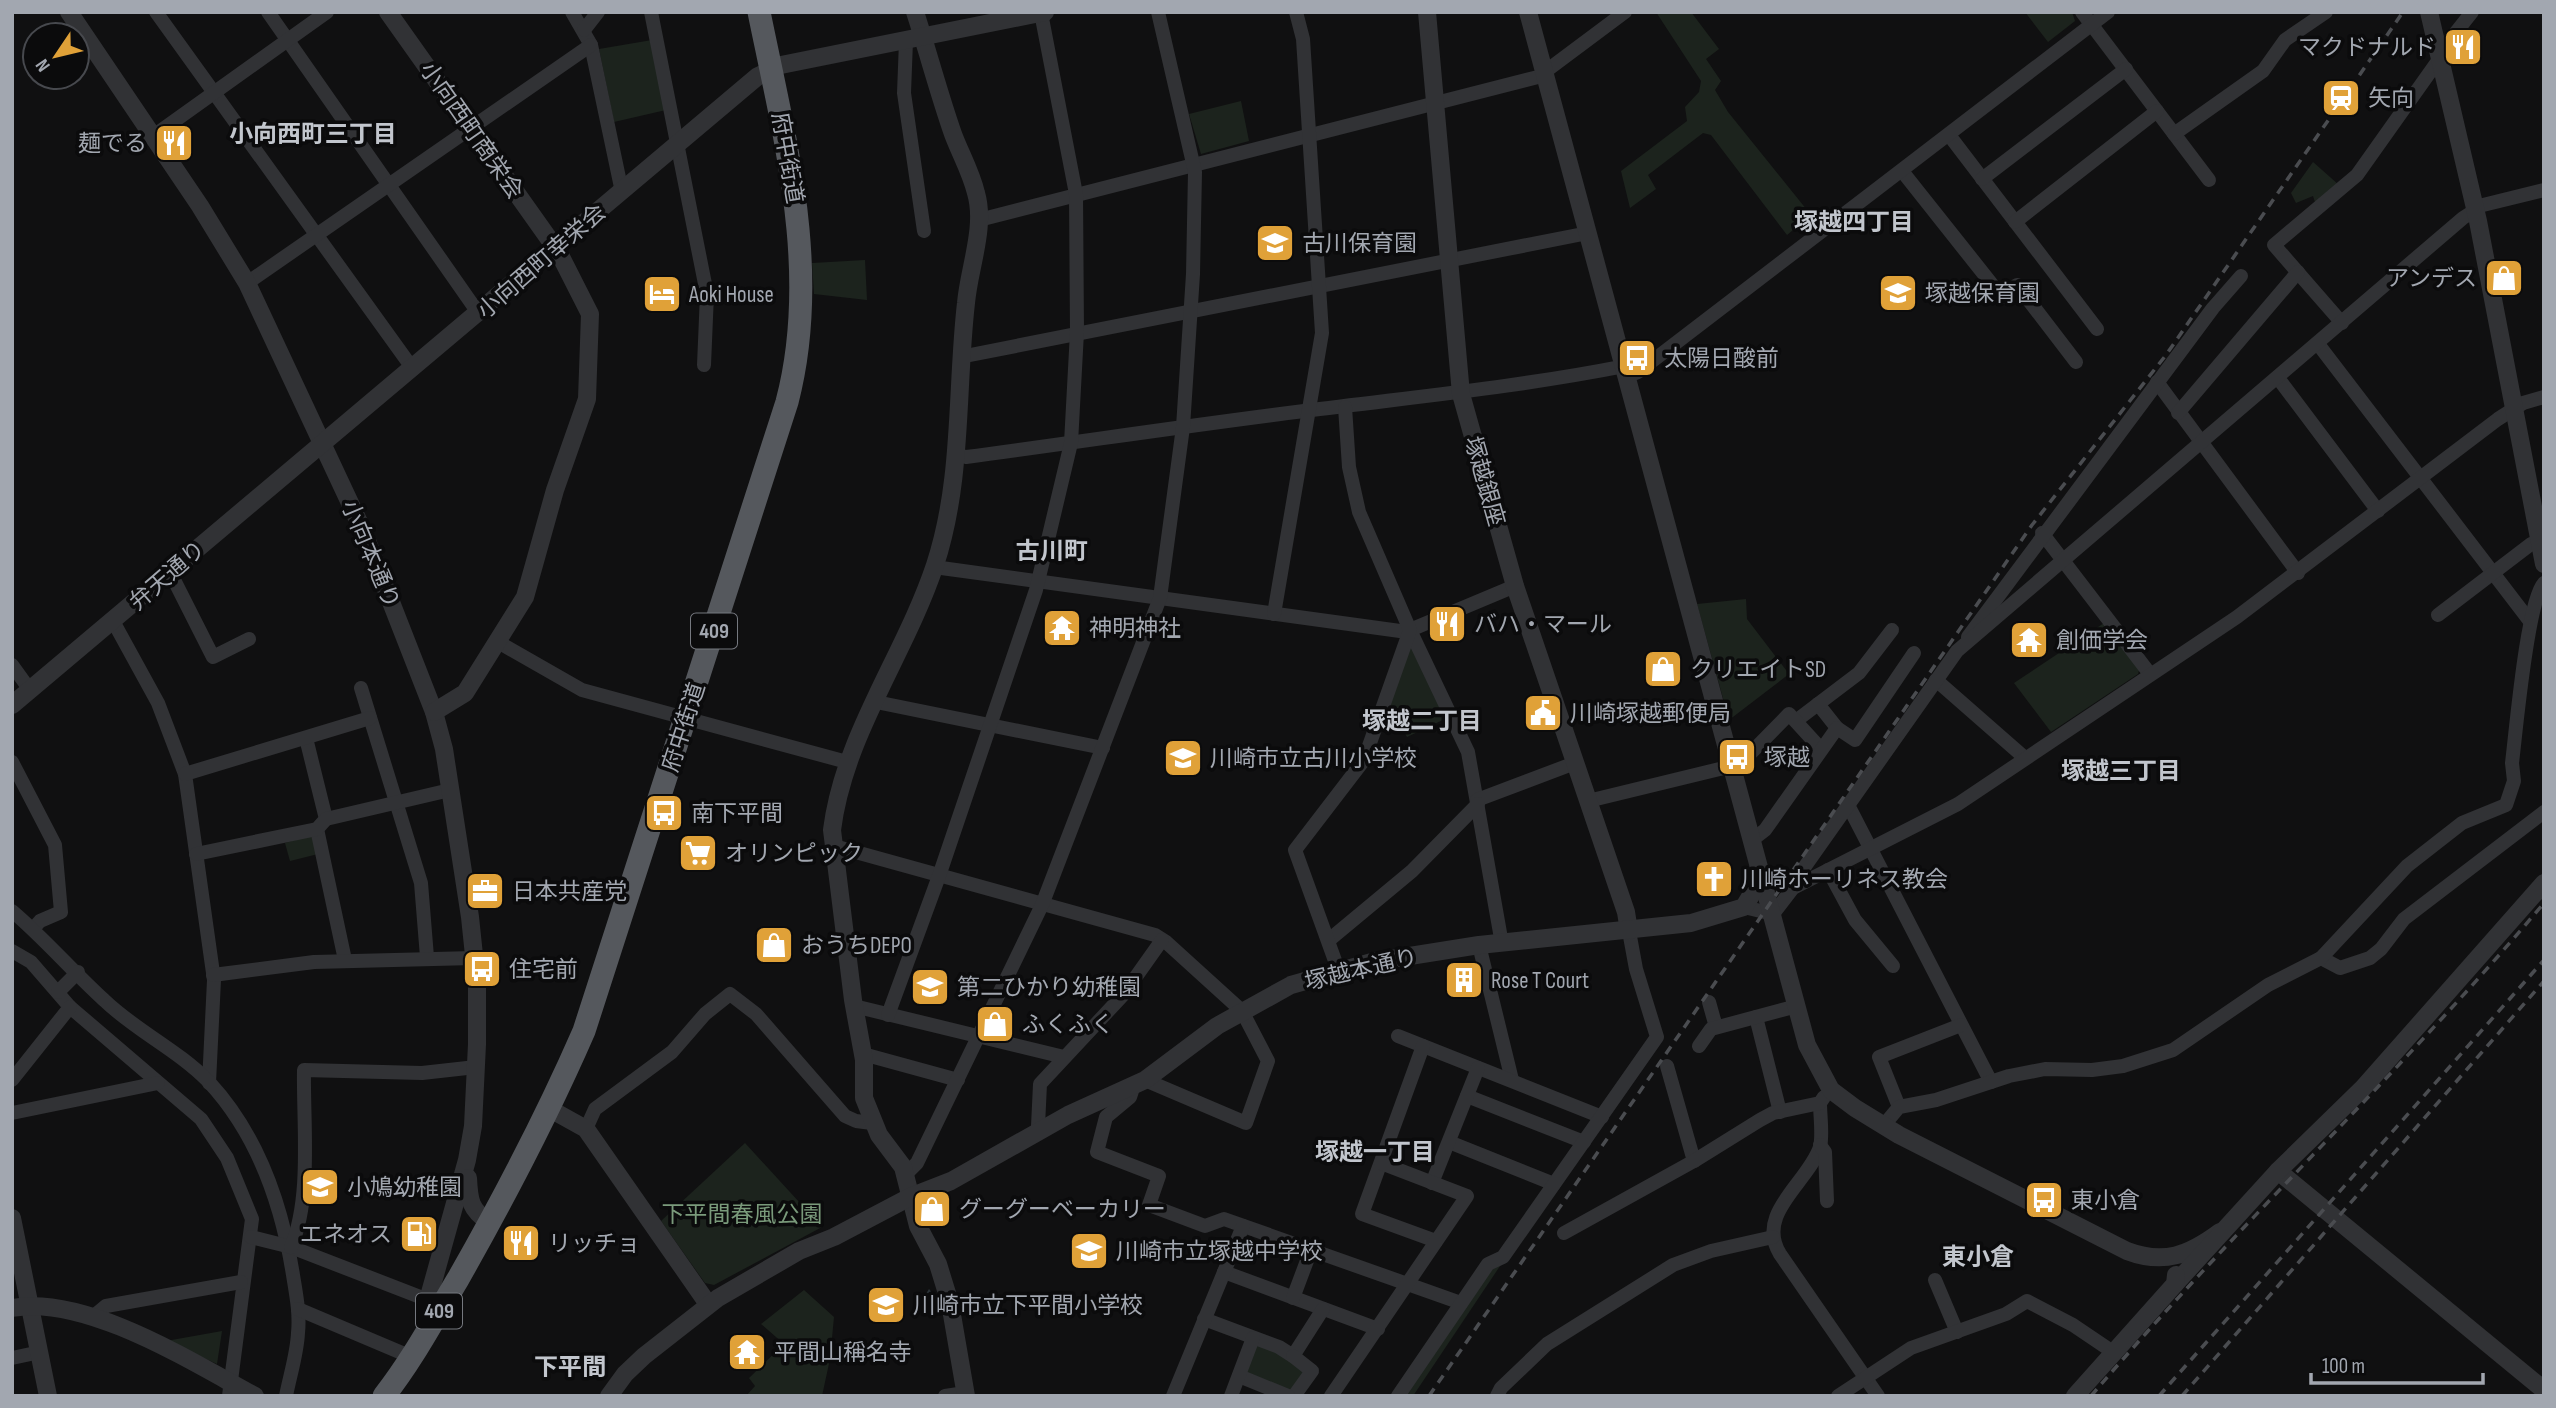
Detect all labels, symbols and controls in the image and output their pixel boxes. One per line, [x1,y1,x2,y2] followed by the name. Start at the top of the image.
[21,21,91,91] north arrow
[2442,26,2484,68] restaurant icon: マクドナルド
[2298,34,2436,62] place label: マクドナルド
[31,54,56,76] text: N
[414,57,529,205] street label: 小向西町商栄会
[2320,77,2362,119] station icon: 矢向
[2368,85,2414,113] place label: 矢向
[765,110,809,206] street label: 府中街道
[229,120,397,149] district label: 小向西町三丁目
[153,122,195,164] restaurant icon: 麺でる
[78,130,147,158] place label: 麺でる
[472,198,612,325] street label: 小向西町幸栄会
[1794,208,1914,237] district label: 塚越四丁目
[1254,222,1296,264] school or university icon: 古川保育園
[1302,230,1417,258] place label: 古川保育園
[2483,257,2525,299] shop icon: アンデス
[2386,265,2477,293] place label: アンデス
[1877,272,1919,314] school or university icon: 塚越保育園
[641,273,683,315] hotel icon: Aoki House
[1925,280,2040,308] place label: 塚越保育園
[688,281,774,309] place label: Aoki House
[1616,337,1658,379] bus stop icon: 太陽日酸前
[1664,345,1779,373] place label: 太陽日酸前
[1458,433,1510,529] street label: 塚越銀座
[335,496,405,613] street label: 小向本通り
[124,535,212,616] street label: 弁天通り
[1016,537,1088,566] district label: 古川町
[1426,603,1468,645] restaurant icon: バハ・マール
[1041,607,1083,649] temple icon: 神明神社
[1474,611,1612,639] place label: バハ・マール
[691,614,737,648] road number: 409
[1089,615,1181,643] place label: 神明神社
[2008,619,2050,661] temple icon: 創価学会
[2056,627,2148,655] place label: 創価学会
[1642,648,1684,690] shop icon: クリエイトSD
[1690,656,1826,684] place label: クリエイトSD
[656,679,711,775] street label: 府中街道
[1522,692,1564,734] public building icon: 川崎塚越郵便局
[1570,700,1731,728] place label: 川崎塚越郵便局
[1362,707,1482,736] district label: 塚越二丁目
[1716,736,1758,778] bus stop icon: 塚越
[1162,737,1204,779] school or university icon: 川崎市立古川小学校
[1764,744,1810,772] place label: 塚越
[1210,745,1417,773] place label: 川崎市立古川小学校
[2061,757,2181,786] district label: 塚越三丁目
[643,792,685,834] bus stop icon: 南下平間
[691,800,783,828] place label: 南下平間
[677,832,719,874] supermarket icon: オリンピック
[725,840,863,868] place label: オリンピック
[1693,858,1735,900] church icon: 川崎ホーリネス教会
[1741,866,1948,894] place label: 川崎ホーリネス教会
[464,870,506,912] office icon: 日本共産党
[512,878,627,906] place label: 日本共産党
[753,924,795,966] shop icon: おうちDEPO
[801,932,912,960] place label: おうちDEPO
[1302,943,1420,997] street label: 塚越本通り
[461,948,503,990] bus stop icon: 住宅前
[509,956,578,984] place label: 住宅前
[1443,959,1485,1001] building icon: Rose T Court
[909,966,951,1008] school or university icon: 第二ひかり幼稚園
[1491,967,1589,995] place label: Rose T Court
[957,974,1141,1002] place label: 第二ひかり幼稚園
[974,1003,1016,1045] shop icon: ふくふく
[1022,1011,1114,1039] place label: ふくふく
[1315,1138,1435,1167] district label: 塚越一丁目
[299,1166,341,1208] school or university icon: 小鳩幼稚園
[347,1174,462,1202] place label: 小鳩幼稚園
[2023,1179,2065,1221] bus stop icon: 東小倉
[2071,1187,2140,1215] place label: 東小倉
[911,1188,953,1230] shop icon: グーグーベーカリー
[959,1196,1166,1224] place label: グーグーベーカリー
[662,1201,823,1229] park label: 下平間春風公園
[398,1213,440,1255] fuel station icon: エネオス
[300,1221,392,1249] place label: エネオス
[500,1222,542,1264] restaurant icon: リッチョ
[548,1230,640,1258] place label: リッチョ
[1068,1230,1110,1272] school or university icon: 川崎市立塚越中学校
[1116,1238,1323,1266] place label: 川崎市立塚越中学校
[1942,1243,2014,1272] district label: 東小倉
[865,1284,907,1326] school or university icon: 川崎市立下平間小学校
[913,1292,1143,1320] place label: 川崎市立下平間小学校
[416,1294,462,1328] road number: 409
[726,1331,768,1373] temple icon: 平間山稱名寺
[774,1339,912,1367] place label: 平間山稱名寺
[2311,1342,2482,1386] scale bar
[534,1353,606,1382] district label: 下平間
[2322,1354,2365,1379] text: 100 m

